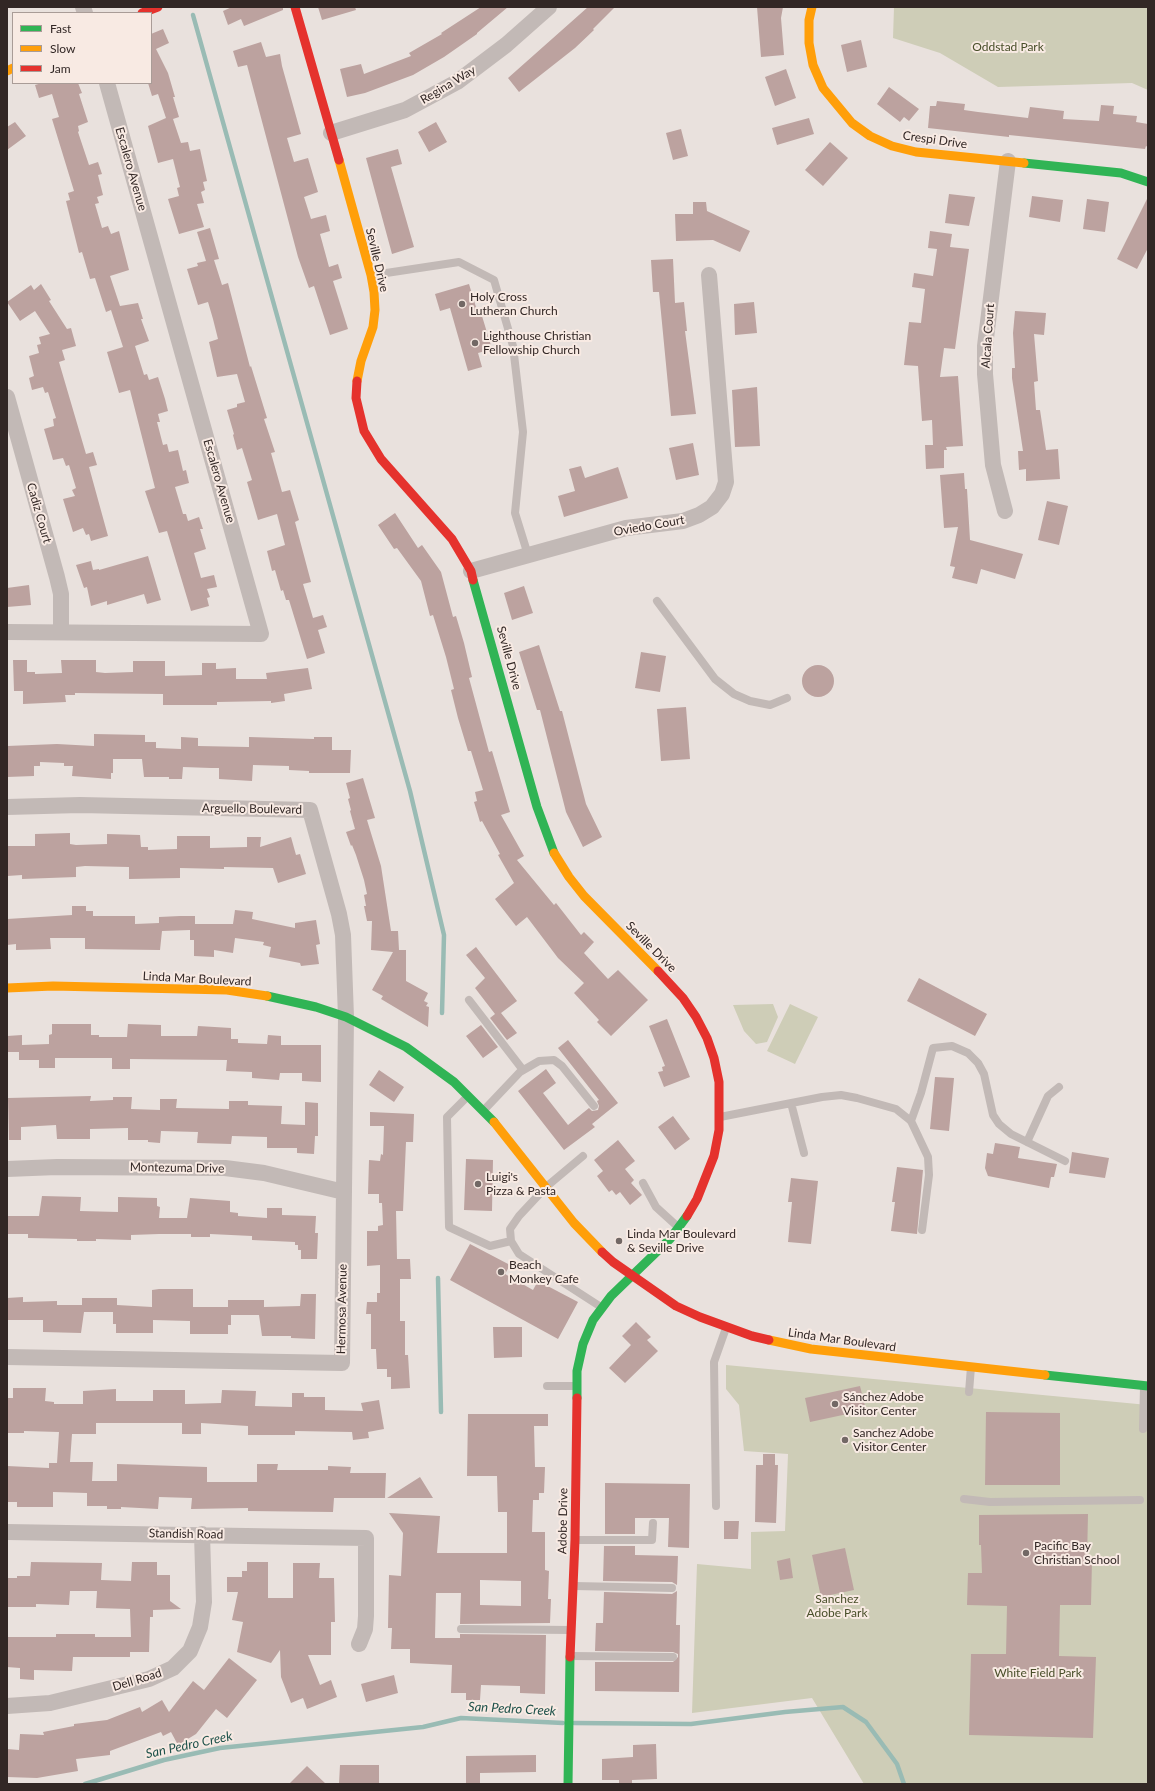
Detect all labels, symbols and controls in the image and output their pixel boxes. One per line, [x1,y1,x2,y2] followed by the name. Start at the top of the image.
[12,12,152,84] legend
[50,21,71,36] text: Fast
[972,40,1044,54] park label: Oddstad Park
[50,41,75,56] text: Slow
[50,61,71,76] text: Jam
[418,63,478,107] street label: Regina Way
[112,125,150,213] street label: Escalero Avenue
[902,128,968,152] street label: Crespi Drive
[363,227,391,293] street label: Seville Drive
[470,290,558,318] place label: Holy Cross Lutheran Church
[457,299,467,309] marker: Holy Cross Lutheran Church
[979,303,997,369] street label: Alcala Court
[483,329,591,357] place label: Lighthouse Christian Fellowship Church
[470,338,480,348] marker: Lighthouse Christian Fellowship Church
[200,437,238,525] street label: Escalero Avenue
[24,481,54,545] street label: Cadiz Court
[612,513,686,539] street label: Oviedo Court
[494,625,524,691] street label: Seville Drive
[202,801,302,817] street label: Arguello Boulevard
[623,919,679,975] street label: Seville Drive
[142,969,252,989] street label: Linda Mar Boulevard
[130,1160,224,1176] street label: Montezuma Drive
[486,1170,556,1198] place label: Luigi's Pizza & Pasta
[473,1179,483,1189] marker: Luigi's Pizza & Pasta
[627,1227,736,1255] place label: Linda Mar Boulevard & Seville Drive
[614,1236,624,1246] marker: Linda Mar Boulevard & Seville Drive
[509,1258,579,1286] place label: Beach Monkey Cafe
[334,1264,350,1354] street label: Hermosa Avenue
[496,1267,506,1277] marker: Beach Monkey Cafe
[787,1325,897,1355] street label: Linda Mar Boulevard
[843,1390,924,1418] place label: Sánchez Adobe Visitor Center
[830,1399,840,1409] marker: Sánchez Adobe Visitor Center
[853,1426,934,1454] place label: Sanchez Adobe Visitor Center
[840,1435,850,1445] marker: Sanchez Adobe Visitor Center
[555,1488,571,1554] street label: Adobe Drive
[149,1526,223,1542] street label: Standish Road
[1034,1539,1120,1567] place label: Pacific Bay Christian School
[1021,1548,1031,1558] marker: Pacific Bay Christian School
[806,1592,868,1620] park label: Sanchez Adobe Park
[111,1666,163,1694] street label: Dell Road
[994,1666,1082,1680] park label: White Field Park
[468,1699,556,1719] water label: San Pedro Creek
[144,1728,234,1762] water label: San Pedro Creek

